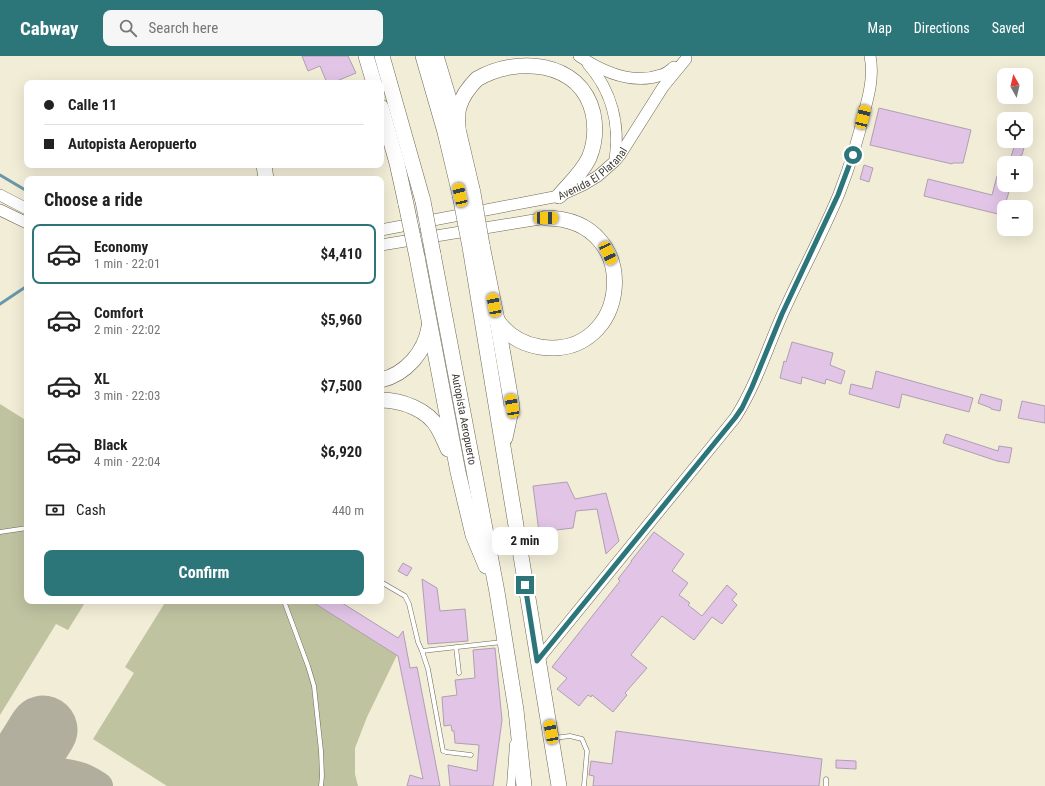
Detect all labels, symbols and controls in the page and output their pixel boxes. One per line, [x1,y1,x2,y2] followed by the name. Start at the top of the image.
[103,10,383,46] search box
[20,17,79,40] text: Cabway
[117,17,139,39] icon: search
[149,19,218,37] text: Search here
[868,20,892,36] text: Map
[914,20,970,36] text: Directions
[992,20,1025,36] text: Saved
[997,68,1033,104] north arrow
[997,68,1033,236] map controls
[68,96,117,114] text: Calle 11
[854,104,872,130] car
[997,112,1033,148] button: locate
[68,135,197,153] text: Autopista Aeropuerto
[556,145,630,203] street label: Avenida El Platanal
[844,146,862,164] route start
[997,156,1033,192] button: +
[451,182,469,208] car
[44,189,143,210] text: Choose a ride
[997,200,1033,236] button: −
[534,212,558,224] car
[46,236,82,272] icon: car
[94,238,148,256] text: Economy
[597,240,619,266] car
[320,245,362,263] text: $4,410
[94,256,160,271] text: 1 min · 22:01
[486,292,502,318] car
[46,302,82,338] icon: car
[94,304,143,322] text: Comfort
[320,311,362,329] text: $5,960
[94,322,160,337] text: 2 min · 22:02
[46,368,82,404] icon: car
[94,370,110,388] text: XL
[449,372,479,466] street label: Autopista Aeropuerto
[320,377,362,395] text: $7,500
[94,388,160,403] text: 3 min · 22:03
[504,393,520,419] car
[46,434,82,470] icon: car
[94,436,127,454] text: Black
[320,443,362,461] text: $6,920
[94,454,160,469] text: 4 min · 22:04
[44,499,66,521] icon: cash
[76,501,106,519] text: Cash
[332,503,364,518] text: 440 m
[492,527,558,555] callout: 2 min
[511,533,539,548] text: 2 min
[44,550,364,596] button: Confirm
[516,576,534,594] route end
[543,719,559,745] car

